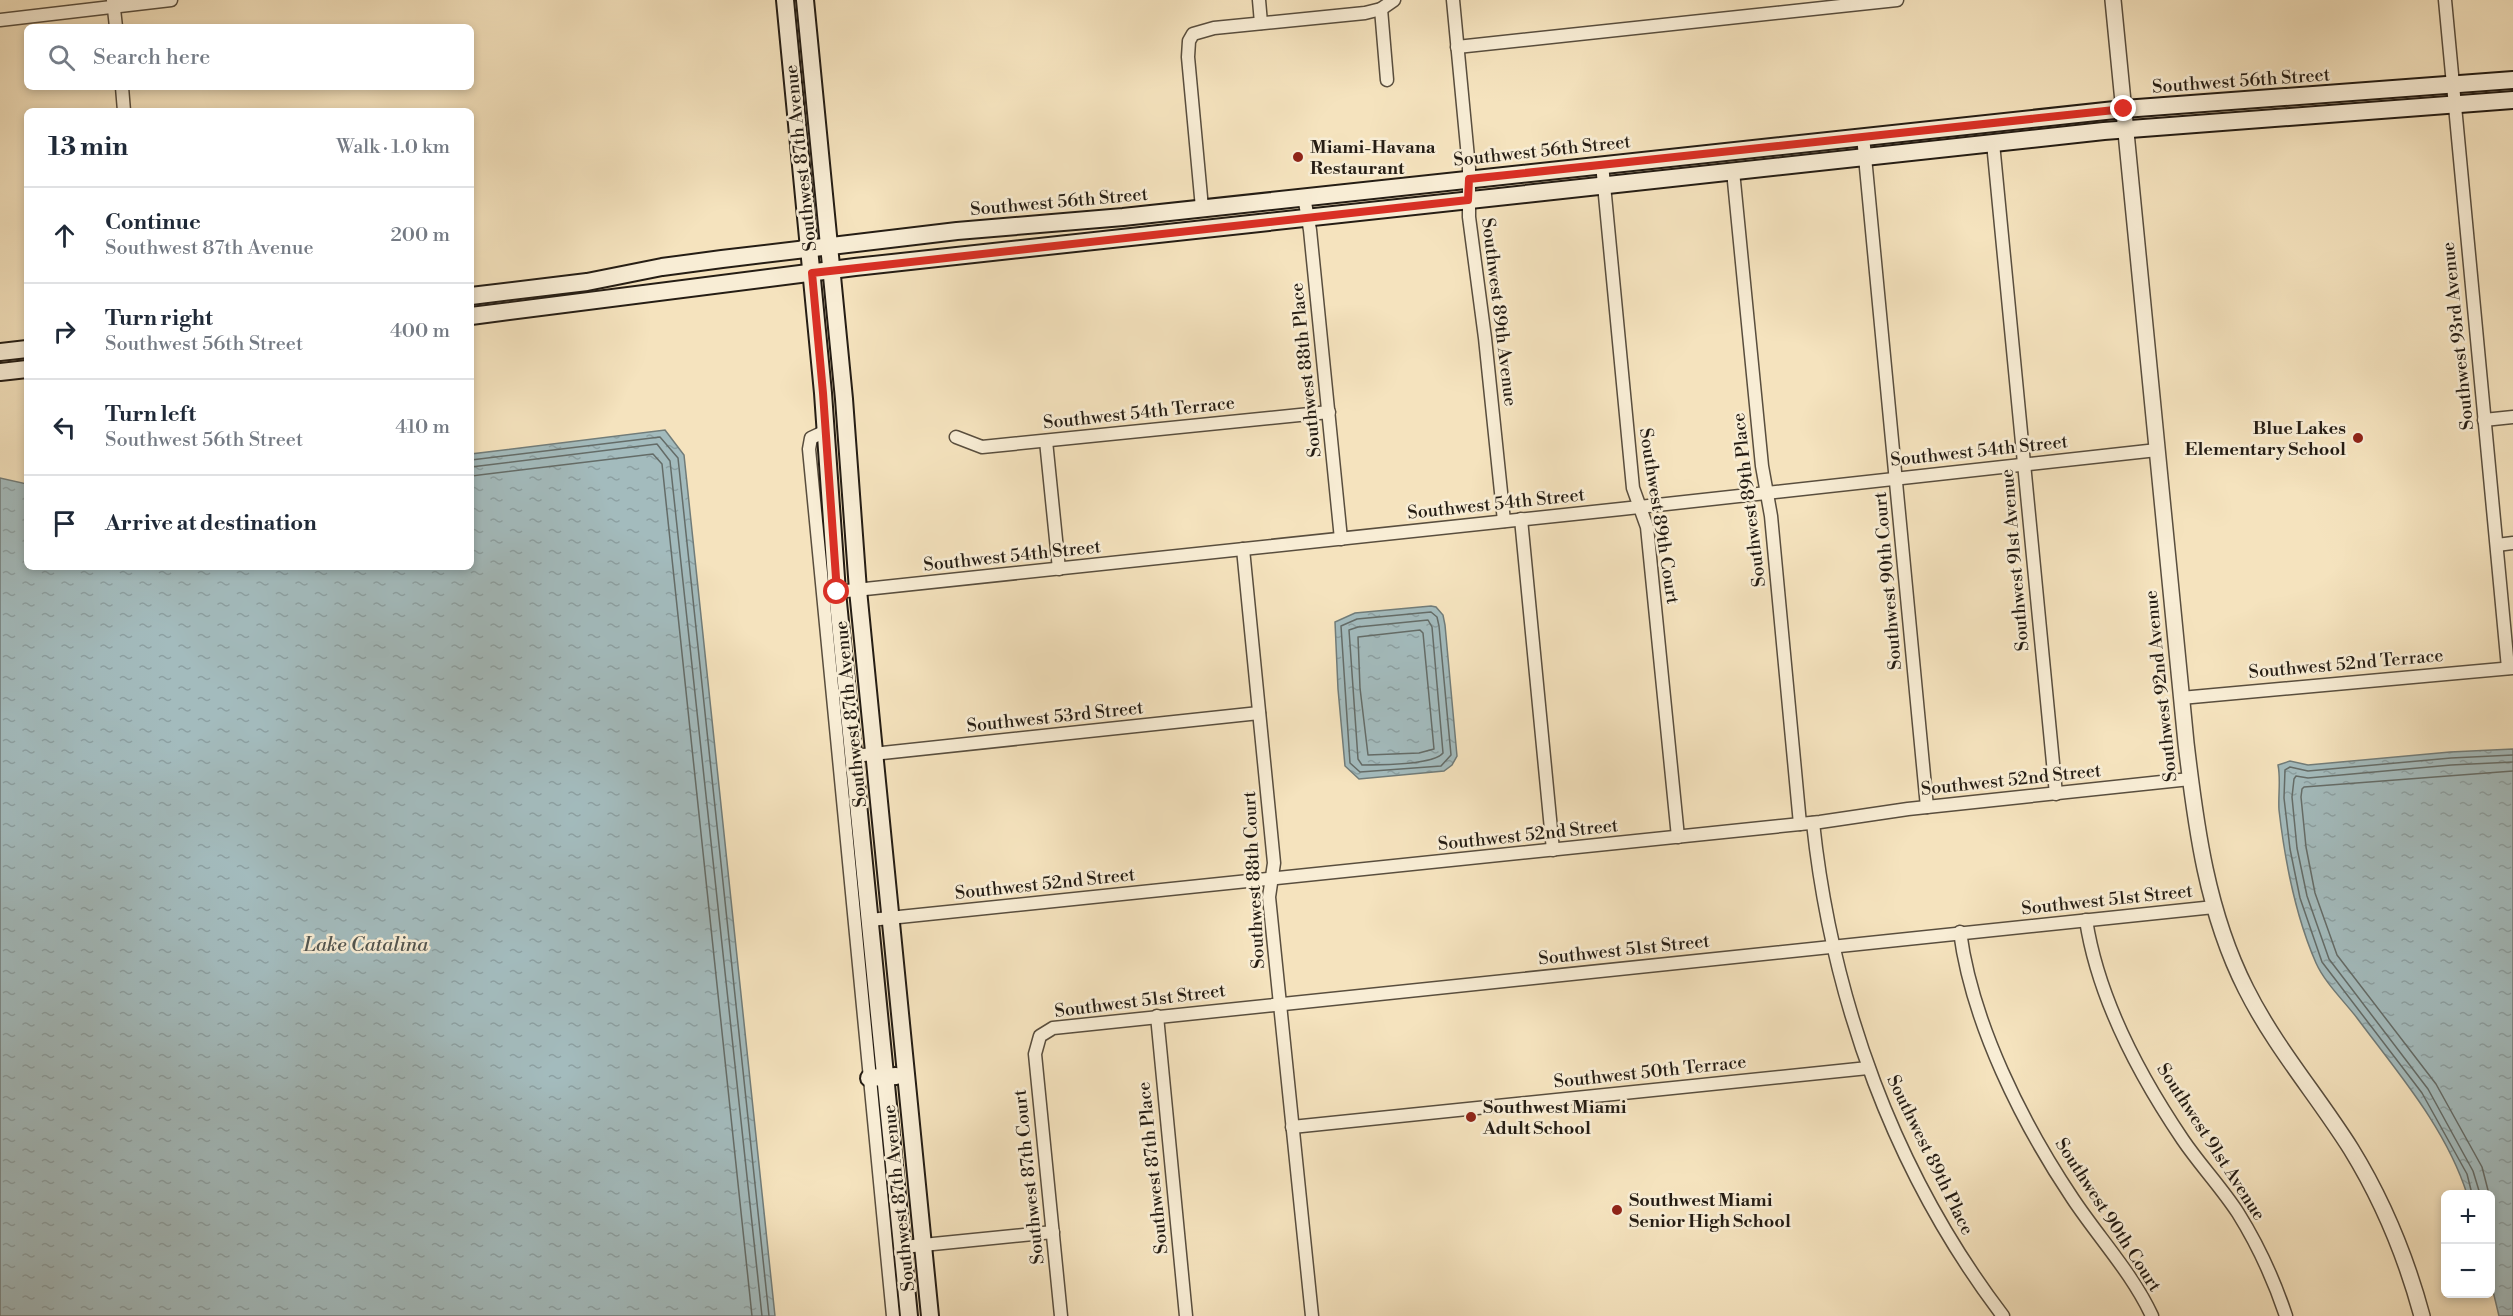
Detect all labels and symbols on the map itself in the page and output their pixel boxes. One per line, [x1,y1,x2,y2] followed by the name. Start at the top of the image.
[780,63,822,253] street label: Southwest 87th Avenue
[2151,63,2331,99] street label: Southwest 56th Street
[2110,95,2136,121] route end
[1452,130,1632,172] street label: Southwest 56th Street
[1310,136,1436,180] place label: Miami-Havana Restaurant
[1291,150,1305,164] marker: Miami-Havana Restaurant
[969,183,1149,221] street label: Southwest 56th Street
[1476,216,1522,408] street label: Southwest 89th Avenue
[2437,241,2479,431] street label: Southwest 93rd Avenue
[1285,282,1327,458] street label: Southwest 88th Place
[1042,391,1236,435] street label: Southwest 54th Terrace
[1727,412,1771,588] street label: Southwest 89th Place
[2185,417,2346,461] place label: Blue Lakes Elementary School
[1634,426,1684,606] street label: Southwest 89th Court
[1889,430,2069,472] street label: Southwest 54th Street
[2351,431,2365,445] marker: Blue Lakes Elementary School
[1996,468,2034,652] street label: Southwest 91st Avenue
[1406,483,1586,525] street label: Southwest 54th Street
[1869,490,1907,671] street label: Southwest 90th Court
[922,535,1102,577] street label: Southwest 54th Street
[823,578,849,604] route start
[2139,589,2183,783] street label: Southwest 92nd Avenue
[830,619,872,809] street label: Southwest 87th Avenue
[2248,644,2444,684] street label: Southwest 52nd Terrace
[965,696,1145,738] street label: Southwest 53rd Street
[1920,759,2103,801] street label: Southwest 52nd Street
[1238,790,1270,969] street label: Southwest 88th Court
[1437,814,1620,856] street label: Southwest 52nd Street
[954,863,1137,905] street label: Southwest 52nd Street
[2020,880,2194,920] street label: Southwest 51st Street
[1537,930,1711,970] street label: Southwest 51st Street
[303,933,429,958] water label: Lake Catalina
[1053,979,1227,1023] street label: Southwest 51st Street
[1553,1050,1747,1094] street label: Southwest 50th Terrace
[2152,1059,2270,1225] street label: Southwest 91st Avenue
[1881,1071,1979,1239] street label: Southwest 89th Place
[1133,1081,1173,1255] street label: Southwest 87th Place
[1008,1088,1050,1266] street label: Southwest 87th Court
[1482,1096,1627,1140] place label: Southwest Miami Adult School
[878,1103,920,1293] street label: Southwest 87th Avenue
[1464,1110,1478,1124] marker: Southwest Miami Adult School
[2050,1134,2167,1297] street label: Southwest 90th Court
[1629,1189,1791,1233] place label: Southwest Miami Senior High School
[1610,1203,1624,1217] marker: Southwest Miami Senior High School

